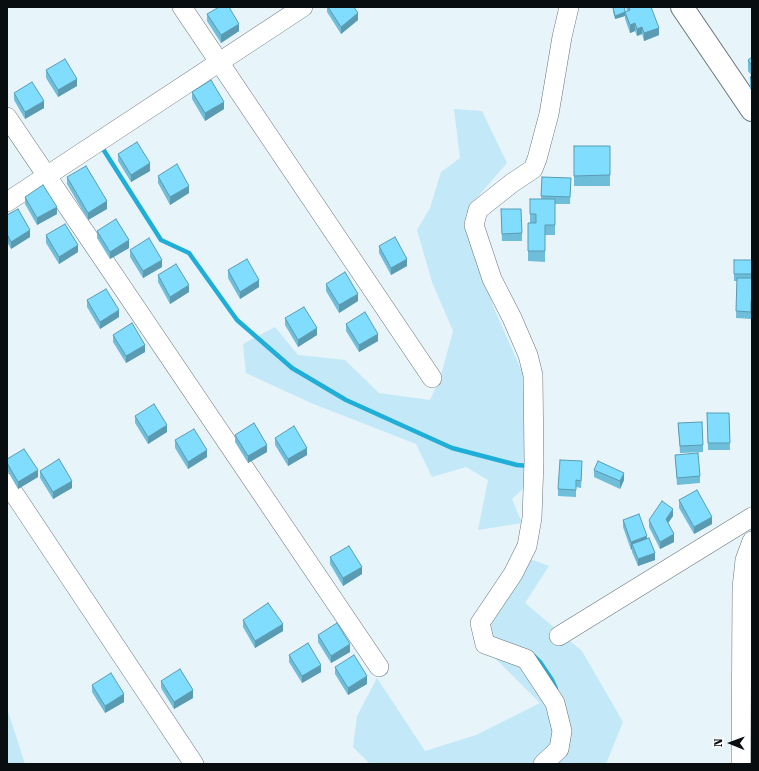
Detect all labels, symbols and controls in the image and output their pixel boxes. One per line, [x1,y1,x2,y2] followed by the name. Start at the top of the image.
[711,723,751,763] north arrow
[712,738,725,747] text: N

